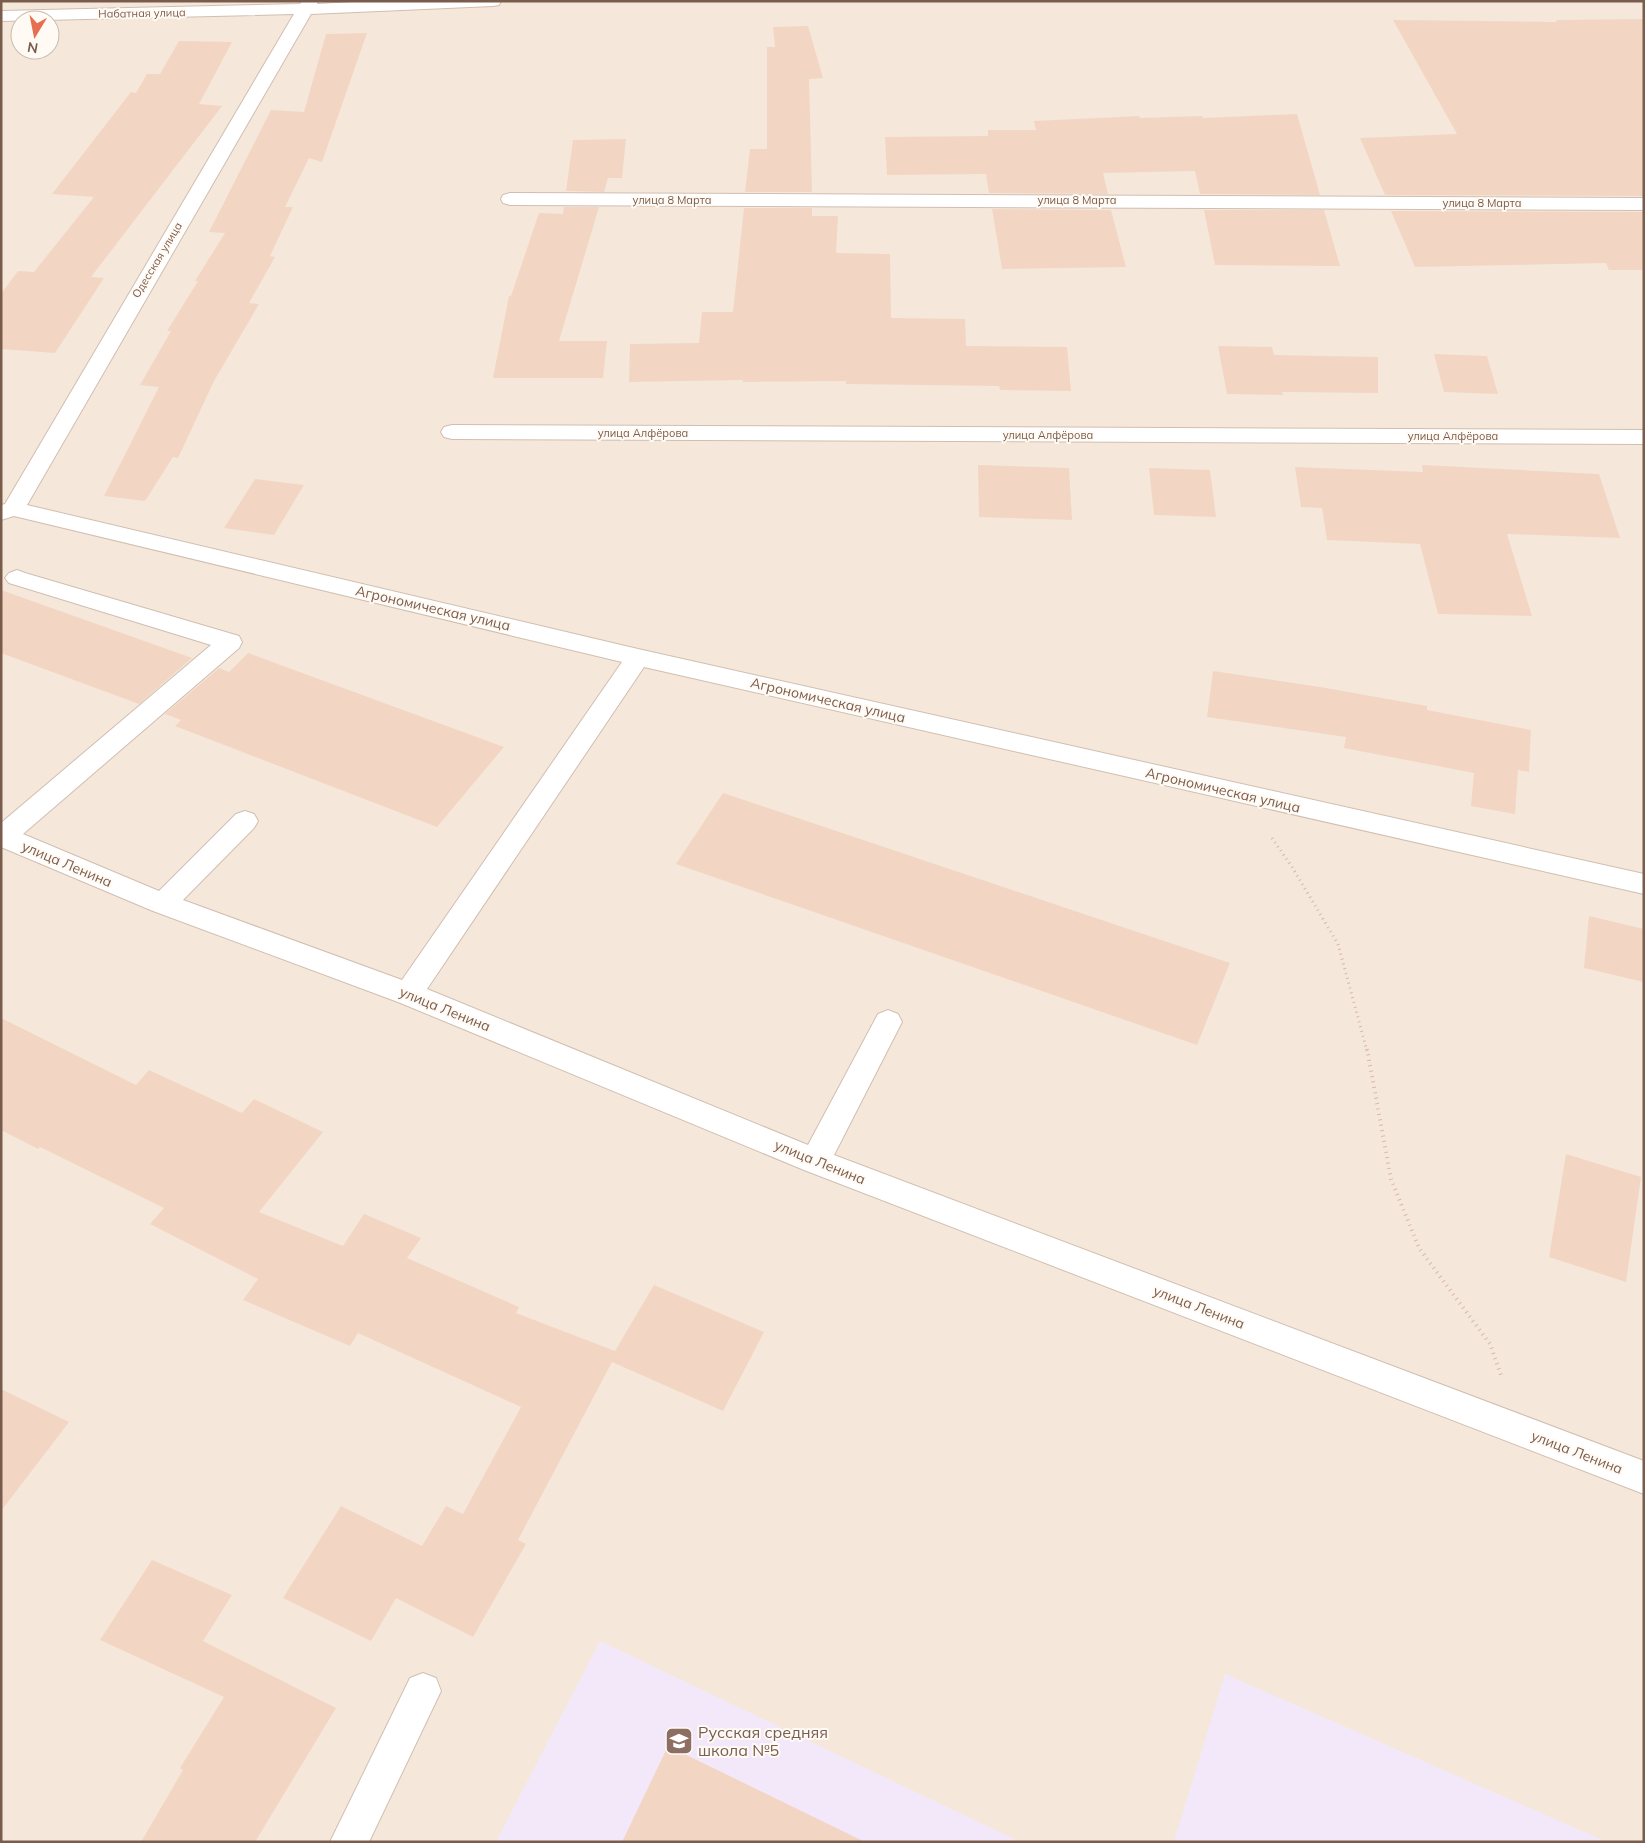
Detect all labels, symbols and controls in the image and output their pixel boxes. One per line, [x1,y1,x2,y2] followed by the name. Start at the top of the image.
[98,5,186,21] street label: Набатная улица
[10,10,60,60] north arrow
[26,38,40,58] text: N
[633,193,711,207] street label: улица 8 Марта
[1038,193,1116,207] street label: улица 8 Марта
[1443,196,1521,210] street label: улица 8 Марта
[129,220,185,300] street label: Одесская улица
[598,426,688,440] street label: улица Алфёрова
[1003,428,1093,442] street label: улица Алфёрова
[1408,429,1498,443] street label: улица Алфёрова
[354,581,512,635] street label: Агрономическая улица
[749,673,907,727] street label: Агрономическая улица
[1144,763,1302,817] street label: Агрономическая улица
[19,837,115,891] street label: улица Ленина
[397,983,493,1035] street label: улица Ленина
[772,1136,868,1188] street label: улица Ленина
[1151,1281,1247,1333] street label: улица Ленина
[1529,1426,1625,1478] street label: улица Ленина
[698,1722,828,1760] place label: Русская средняя школа №5
[664,1726,694,1756] school or university icon: Русская средняя школа №5

